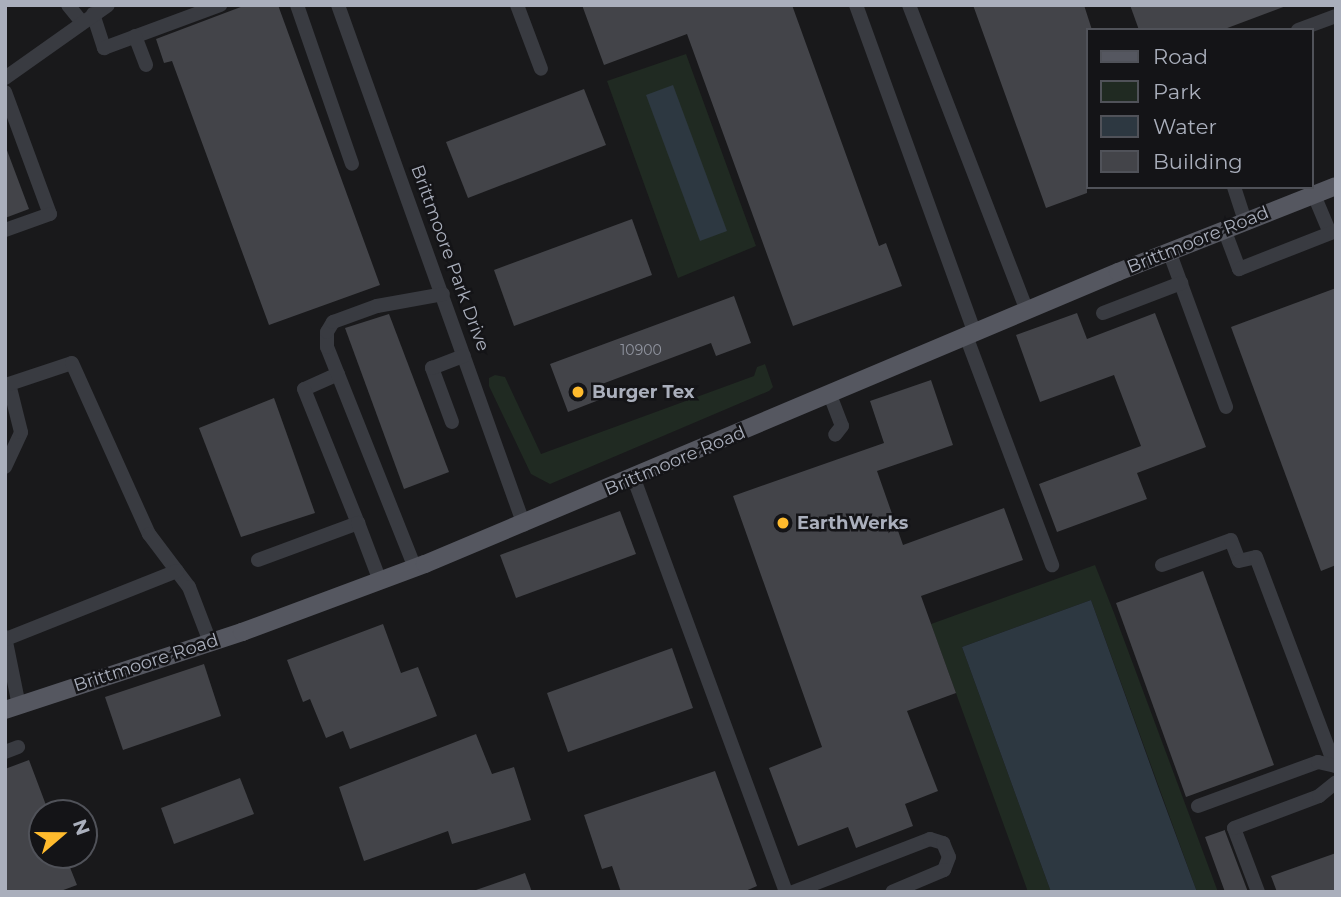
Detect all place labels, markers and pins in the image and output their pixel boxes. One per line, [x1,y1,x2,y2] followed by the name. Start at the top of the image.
[592,381,694,403] place label: Burger Tex
[570,384,586,400] marker: Burger Tex
[797,512,908,534] place label: EarthWerks
[775,515,791,531] marker: EarthWerks

